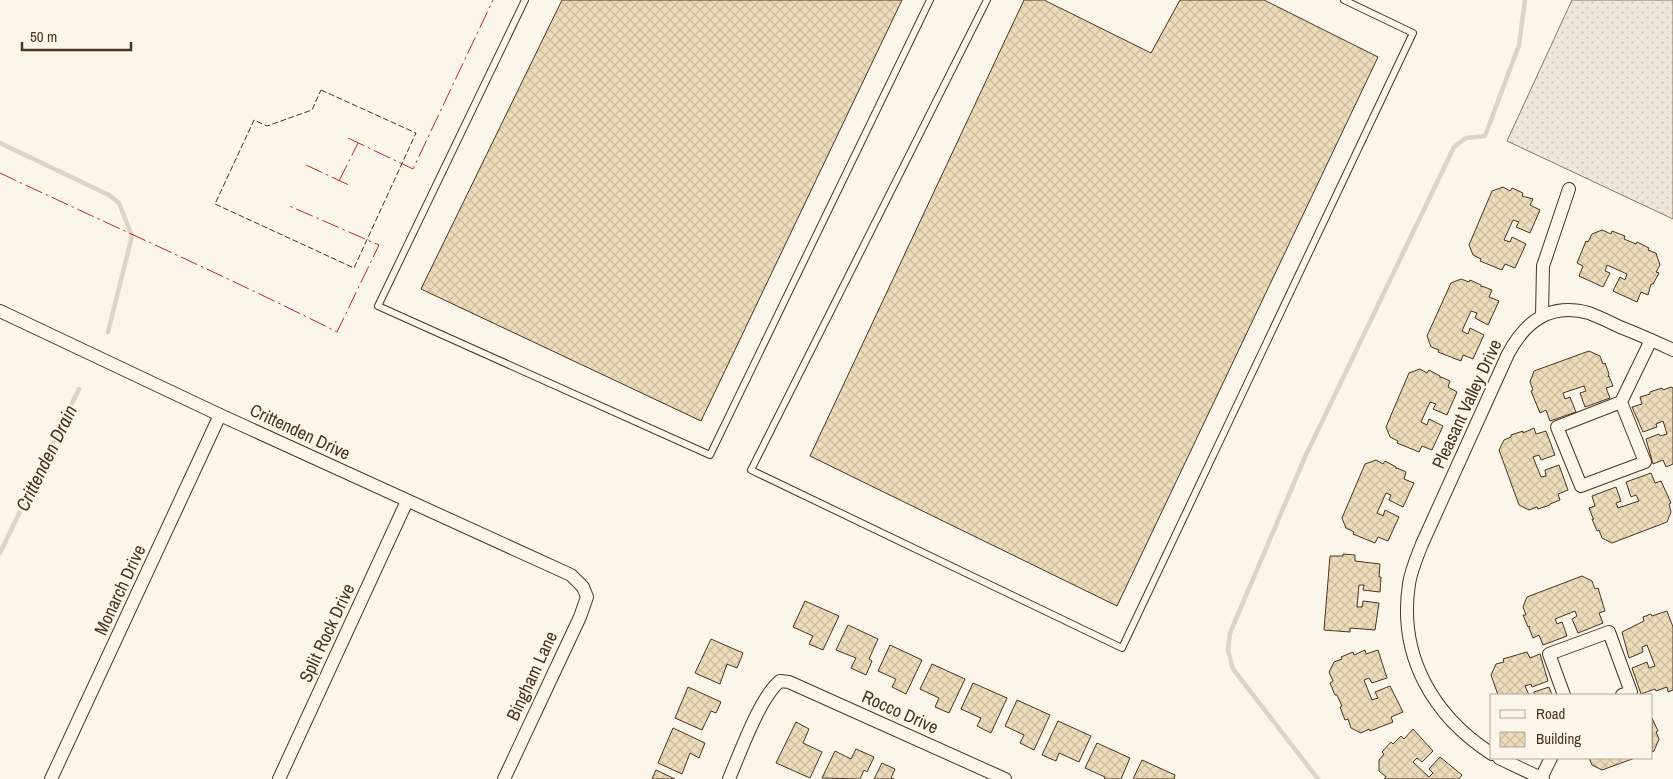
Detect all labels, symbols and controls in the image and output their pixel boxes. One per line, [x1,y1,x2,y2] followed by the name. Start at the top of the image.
[22,20,131,52] scale bar
[30,26,57,47] text: 50 m
[1426,335,1507,473] street label: Pleasant Valley Drive
[246,397,355,466] street label: Crittenden Drive
[9,401,83,515] water label: Crittenden Drain
[88,541,151,639] street label: Monarch Drive
[293,579,360,686] street label: Split Rock Drive
[500,627,563,725] street label: Bingham Lane
[858,684,942,739] street label: Rocco Drive
[1490,694,1653,759] legend
[1536,703,1565,724] text: Road
[1536,728,1581,749] text: Building

